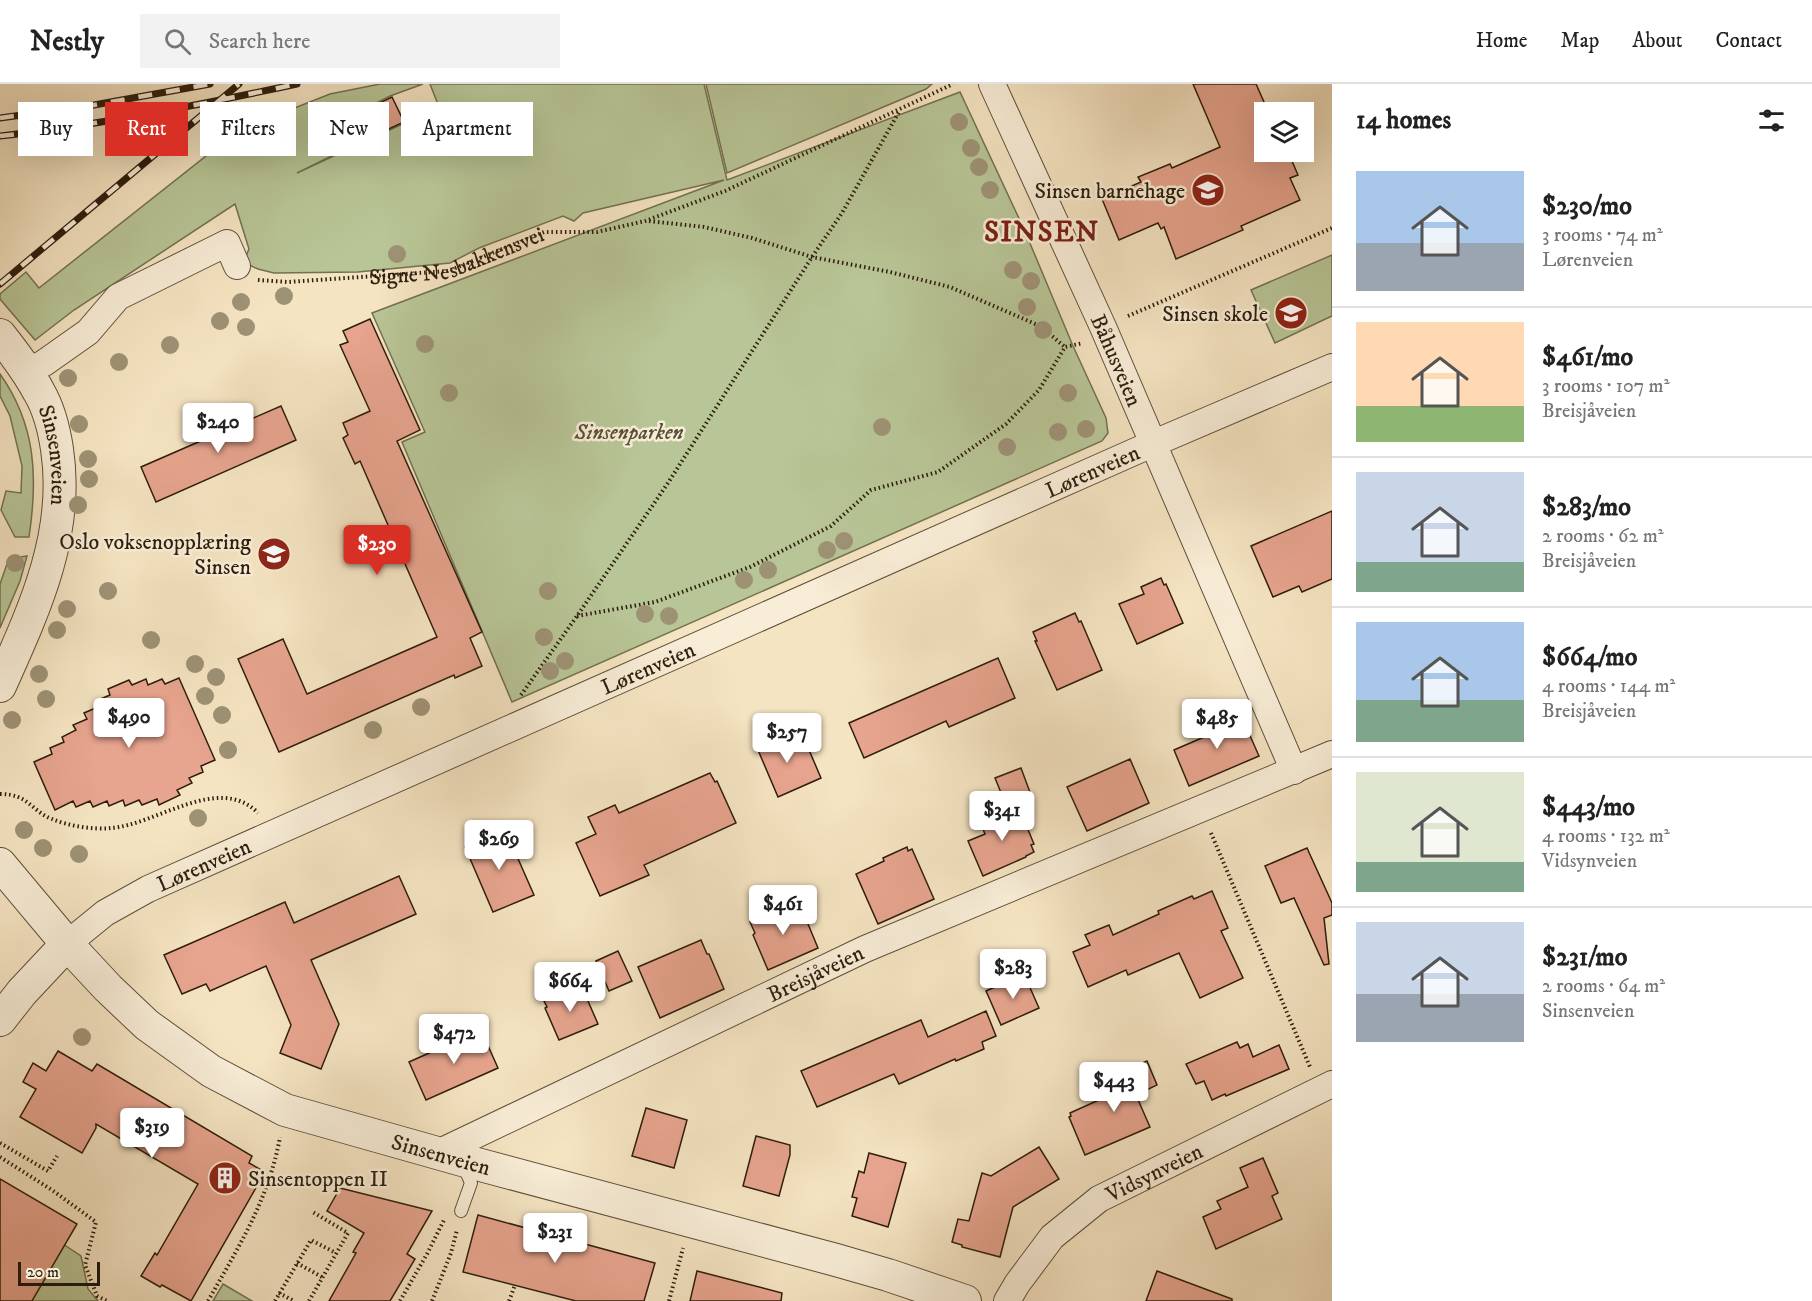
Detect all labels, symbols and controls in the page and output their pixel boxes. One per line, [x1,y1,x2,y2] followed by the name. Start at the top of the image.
[140,14,560,68] search box
[30,24,104,59] text: Nestly
[161,25,194,58] icon: search
[209,28,310,55] text: Search here
[1476,28,1528,54] text: Home
[1561,28,1599,54] text: Map
[1632,28,1683,54] text: About
[1716,28,1782,54] text: Contact
[18,102,93,156] chip: Buy
[105,102,188,156] chip: Rent
[200,102,296,156] chip: Filters
[308,102,389,156] chip: New
[401,102,533,156] chip: Apartment
[1254,102,1314,162] map controls
[1254,102,1314,162] button: layers
[1356,104,1451,137] text: 14 homes
[1755,104,1788,137] icon: filters
[1190,172,1226,208] school or university icon: Sinsen barnehage
[1035,178,1185,205] place label: Sinsen barnehage
[1542,190,1632,223] text: $230/mo
[1404,195,1476,267] icon: home
[984,215,1100,250] district label: SINSEN
[368,221,548,291] street label: Signe Nesbakkensvei
[1542,223,1663,248] text: 3 rooms · 74 m²
[1542,248,1633,273] text: Lørenveien
[1273,295,1309,331] school or university icon: Sinsen skole
[1162,301,1268,328] place label: Sinsen skole
[1084,310,1148,411] street label: Båhusveien
[1542,341,1633,374] text: $461/mo
[1404,346,1476,418] icon: home
[1542,374,1670,399] text: 3 rooms · 107 m²
[1542,399,1636,424] text: Breisjåveien
[32,401,72,507] street label: Sinsenveien
[182,403,254,454] pin: $240
[196,410,240,435] text: $240
[573,419,684,446] park label: Sinsenparken
[1041,439,1144,505] street label: Lørenveien
[1542,491,1631,524] text: $283/mo
[1404,496,1476,568] icon: home
[1542,524,1664,549] text: 2 rooms · 62 m²
[341,525,413,576] pin: $230
[59,529,252,581] place label: Oslo voksenopplæring Sinsen
[358,532,396,557] text: $230
[256,536,292,572] school or university icon: Oslo voksenopplæring Sinsen
[1542,549,1636,574] text: Breisjåveien
[597,636,700,701] street label: Lørenveien
[1542,641,1637,674] text: $664/mo
[1404,646,1476,718] icon: home
[1542,674,1675,699] text: 4 rooms · 144 m²
[93,698,165,749] pin: $490
[1181,699,1253,750] pin: $485
[1542,699,1636,724] text: Breisjåveien
[107,705,151,730] text: $490
[1196,706,1238,731] text: $485
[751,713,823,764] pin: $257
[766,720,808,745] text: $257
[966,791,1038,842] pin: $341
[1542,791,1635,824] text: $443/mo
[1404,796,1476,868] icon: home
[983,798,1021,823] text: $341
[463,820,535,871] pin: $269
[1542,824,1670,849] text: 4 rooms · 132 m²
[478,827,520,852] text: $269
[153,833,256,898] street label: Lørenveien
[1542,849,1637,874] text: Vidsynveien
[747,885,819,936] pin: $461
[763,892,803,917] text: $461
[763,939,869,1009] street label: Breisjåveien
[1542,941,1627,974] text: $231/mo
[1404,946,1476,1018] icon: home
[977,949,1049,1000] pin: $283
[994,956,1032,981] text: $283
[534,962,606,1013] pin: $664
[548,969,592,994] text: $664
[1542,974,1665,999] text: 2 rooms · 64 m²
[1542,999,1634,1024] text: Sinsenveien
[418,1014,490,1065] pin: $472
[433,1021,475,1046] text: $472
[1078,1062,1150,1113] pin: $443
[1093,1069,1135,1094] text: $443
[116,1108,188,1159] pin: $319
[134,1115,170,1140] text: $319
[388,1129,494,1182] street label: Sinsenveien
[1101,1138,1208,1209] street label: Vidsynveien
[207,1160,243,1196] building icon: Sinsentoppen II
[248,1166,388,1193] place label: Sinsentoppen II
[519,1213,591,1264] pin: $231
[537,1220,573,1245] text: $231
[18,1259,100,1286] scale bar
[27,1262,59,1282] text: 20 m

